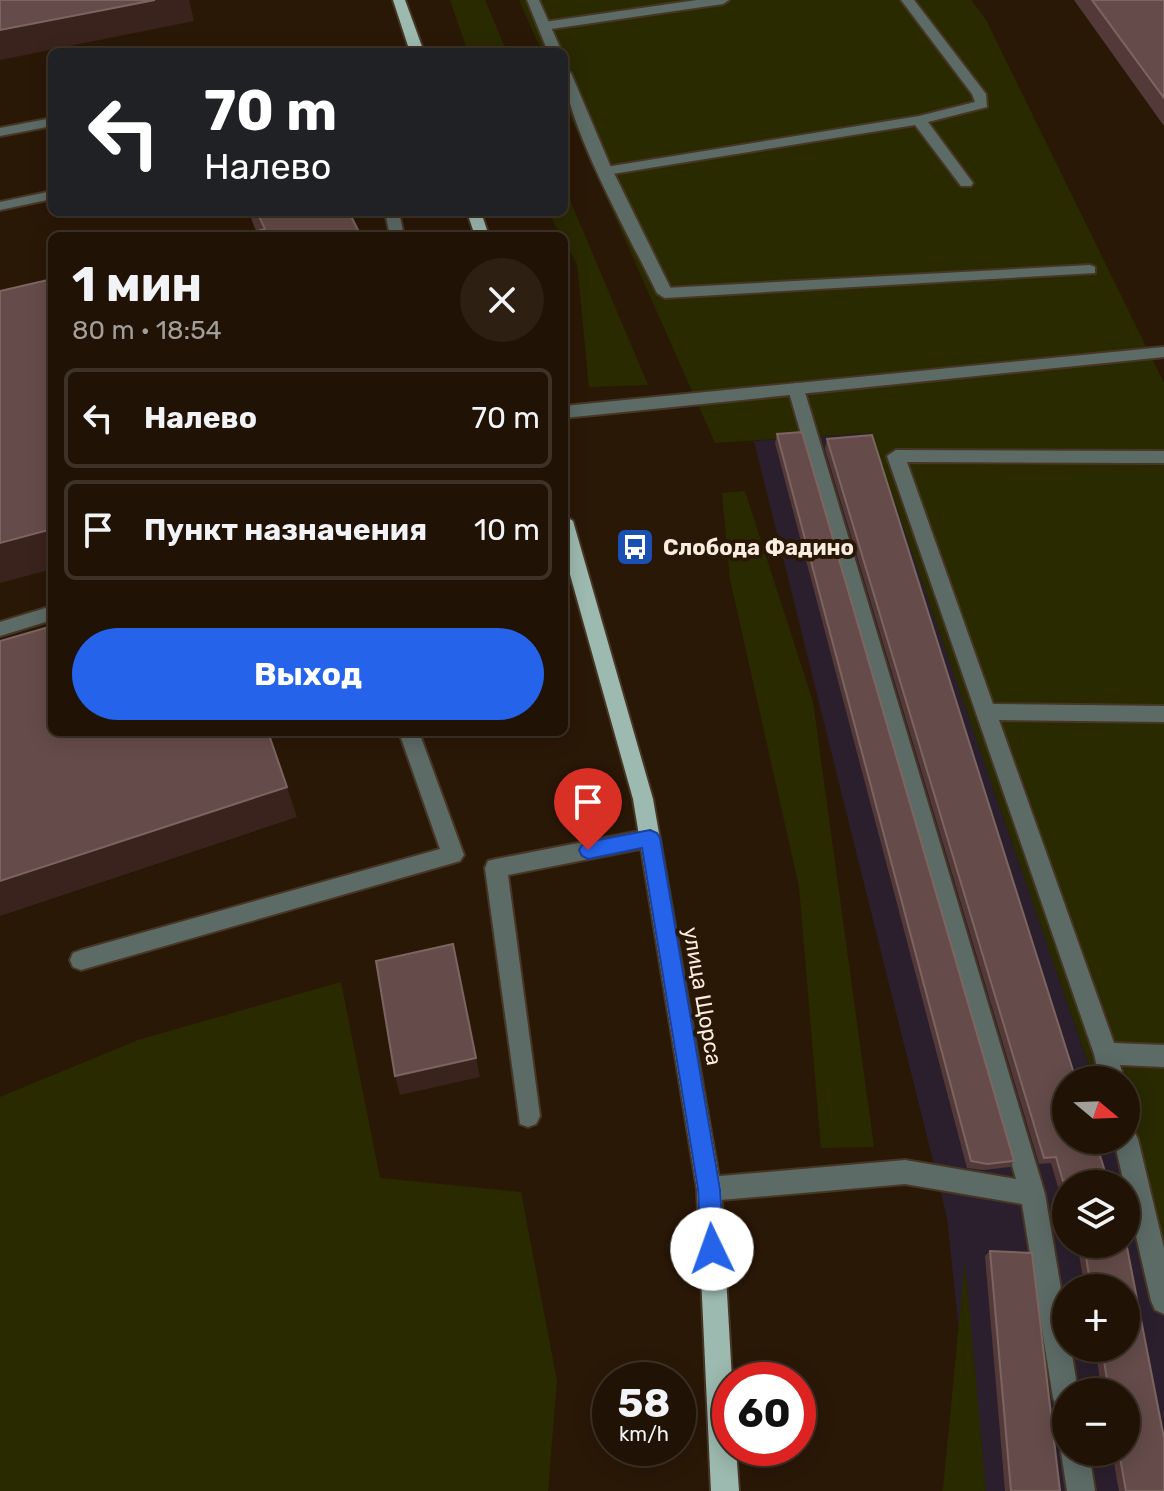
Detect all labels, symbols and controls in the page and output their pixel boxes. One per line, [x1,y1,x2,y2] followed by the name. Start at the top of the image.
[204,78,337,144] text: 70 m
[72,80,176,184] icon: left
[204,145,331,188] text: Налево
[72,256,202,313] text: 1 мин
[460,258,544,342] button: close
[72,315,222,346] text: 80 m · 18:54
[76,396,120,440] icon: left
[144,400,257,436] text: Налево
[472,400,540,436] text: 70 m
[76,508,120,552] icon: arrive
[144,512,427,548] text: Пункт назначения
[474,512,540,548] text: 10 m
[614,526,656,568] bus stop icon: Слобода Фадино
[663,534,854,561] place label: Слобода Фадино
[72,628,544,720] button: Выход
[554,768,622,850] pin
[566,780,610,824] icon: arrive
[677,925,728,1067] street label: улица Щорса
[1052,1066,1140,1154] north arrow
[1052,1066,1140,1466] map controls
[1052,1170,1140,1258] button: layers
[670,1207,754,1291] position arrow
[1052,1274,1140,1362] button: +
[712,1362,816,1466] speed limit sign: 60
[1052,1378,1140,1466] button: −
[618,1380,670,1427] text: 58
[619,1422,669,1446] text: km/h

